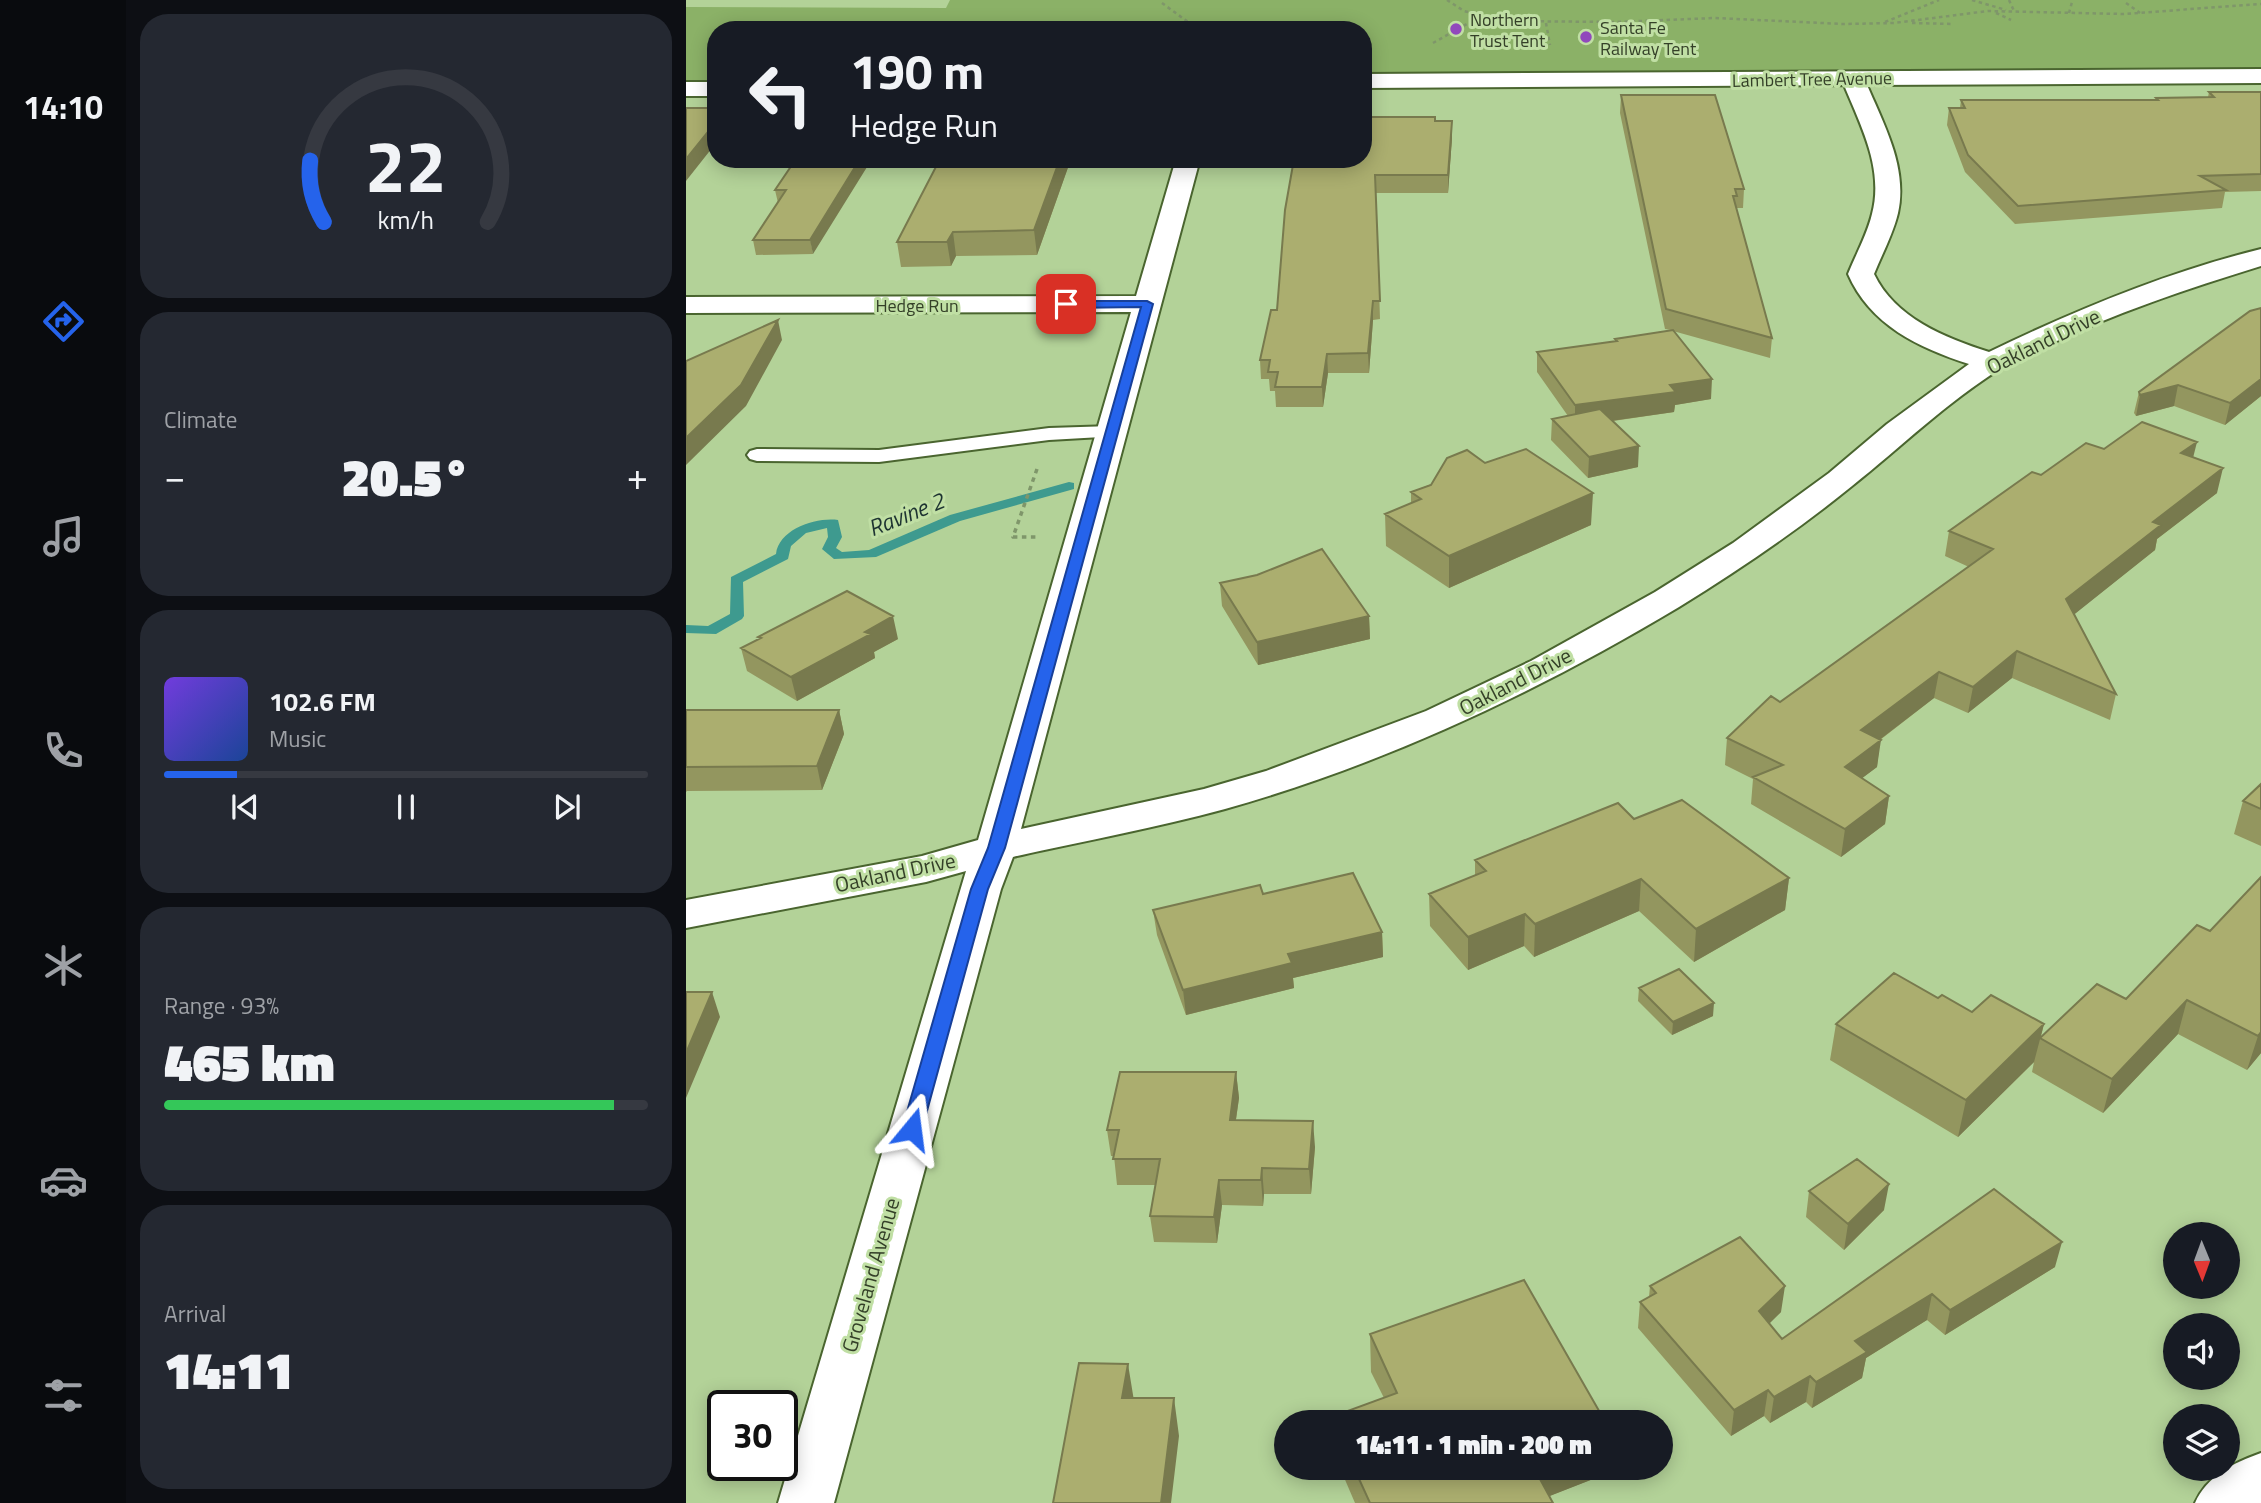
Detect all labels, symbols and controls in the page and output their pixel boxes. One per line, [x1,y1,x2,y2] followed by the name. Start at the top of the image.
[1470,6,1546,54] place label: Northern Trust Tent
[1600,14,1697,62] place label: Santa Fe Railway Tent
[1448,21,1464,37] marker: Northern Trust Tent
[1578,29,1594,45] marker: Santa Fe Railway Tent
[850,33,984,108] text: 190 m
[735,49,826,140] icon: left
[1732,64,1892,94] street label: Lambert Tree Avenue
[23,83,103,131] text: 14:10
[850,101,998,149] text: Hedge Run
[365,110,447,220] text: 22
[378,201,434,239] text: km/h
[1036,274,1096,334] pin
[1047,285,1085,323] icon: arrive
[875,292,959,319] street label: Hedge Run
[39,297,88,346] icon: directions
[1981,300,2105,382] street label: Oakland Drive
[164,402,237,437] text: Climate
[341,437,471,516] text: 20.5°
[164,447,185,505] text: −
[627,447,648,505] text: +
[863,482,950,545] water label: Ravine 2
[39,512,88,561] icon: music
[1453,639,1577,723] street label: Oakland Drive
[269,682,376,721] text: 102.6 FM
[269,721,326,756] text: Music
[39,726,88,775] icon: phone
[226,788,264,826] icon: previous
[387,788,425,826] icon: pause
[548,788,586,826] icon: next
[832,844,958,900] street label: Oakland Drive
[39,941,88,990] icon: climate
[164,988,279,1023] text: Range · 93%
[164,1022,335,1101] text: 465 km
[875,1092,949,1166] position arrow
[39,1156,88,1205] icon: car
[833,1194,907,1356] street label: Groveland Avenue
[2163,1222,2240,1298] north arrow
[2163,1222,2240,1481] map controls
[164,1296,226,1331] text: Arrival
[2163,1313,2240,1390] button: sound
[164,1330,293,1409] text: 14:11
[39,1371,88,1420] icon: filters
[707,1390,798,1481] speed limit sign: 30
[2163,1404,2240,1481] button: layers
[1355,1425,1592,1464] text: 14:11 · 1 min · 200 m

